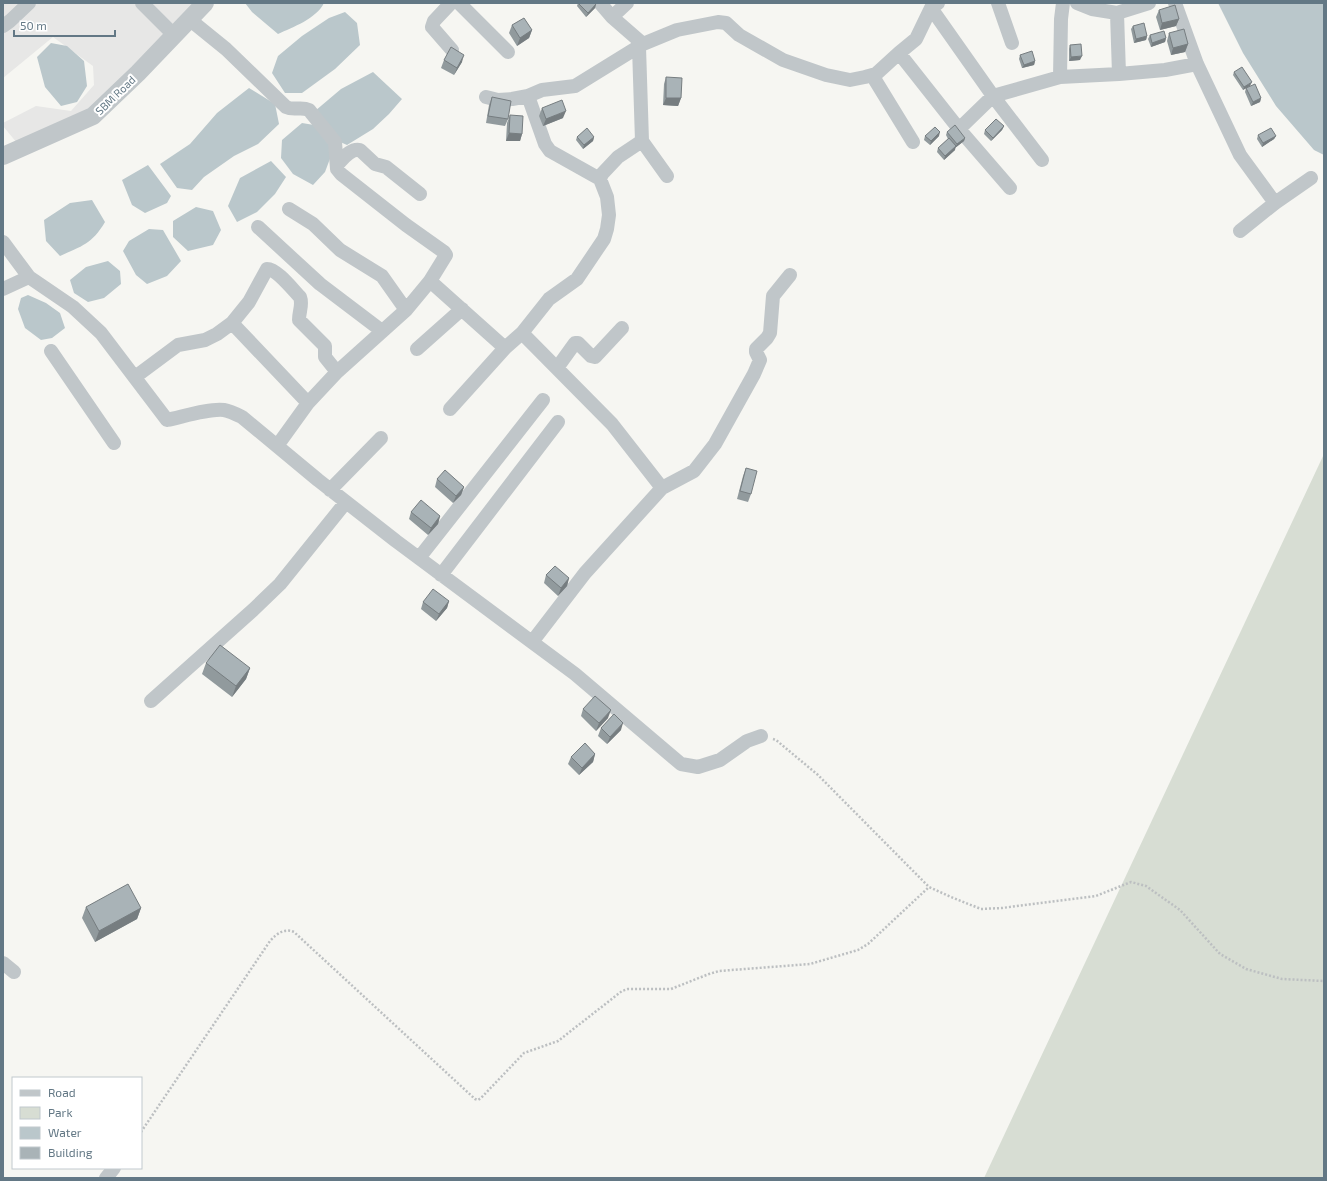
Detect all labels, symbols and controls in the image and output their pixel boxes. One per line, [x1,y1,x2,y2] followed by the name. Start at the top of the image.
[14,12,115,38] scale bar
[20,18,47,32] text: 50 m
[92,73,138,117] street label: SBM Road
[12,1077,142,1169] legend
[48,1085,76,1099] text: Road
[48,1105,73,1119] text: Park
[48,1125,82,1139] text: Water
[48,1145,93,1159] text: Building

